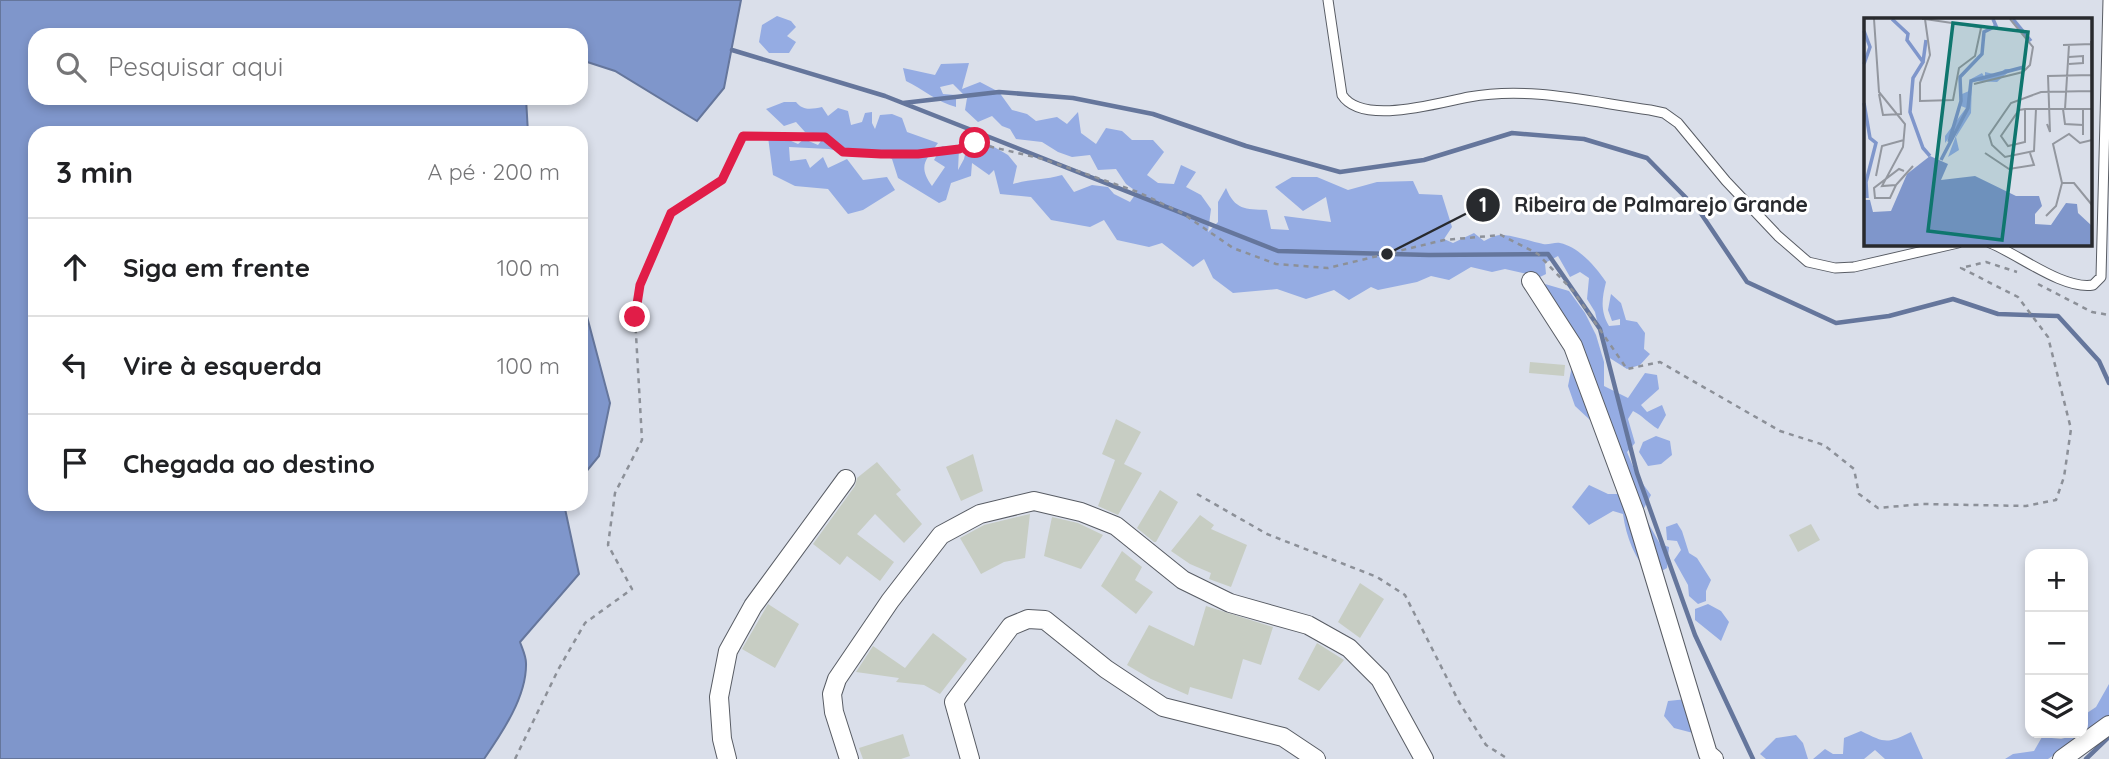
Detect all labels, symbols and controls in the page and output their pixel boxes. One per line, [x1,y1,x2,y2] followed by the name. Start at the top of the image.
[1864,18,2092,245] inset map
[28,28,588,105] search box
[52,48,90,86] icon: search
[108,50,283,83] text: Pesquisar aqui
[959,127,990,158] route start
[56,153,133,191] text: 3 min
[427,157,560,186] text: A pé · 200 m
[1465,184,1822,226] callout: Ribeira de Palmarejo Grande
[1479,191,1487,217] text: 1
[1514,191,1808,217] text: Ribeira de Palmarejo Grande
[56,248,94,286] icon: ahead
[123,251,310,284] text: Siga em frente
[497,253,560,282] text: 100 m
[619,301,650,332] route end
[56,346,94,384] icon: left
[123,349,322,382] text: Vire à esquerda
[497,351,560,380] text: 100 m
[56,444,94,482] icon: arrive
[123,447,375,480] text: Chegada ao destino
[2025,549,2088,738] map controls
[2025,549,2088,612] button: +
[2025,612,2088,675] button: −
[2025,675,2088,738] button: layers

